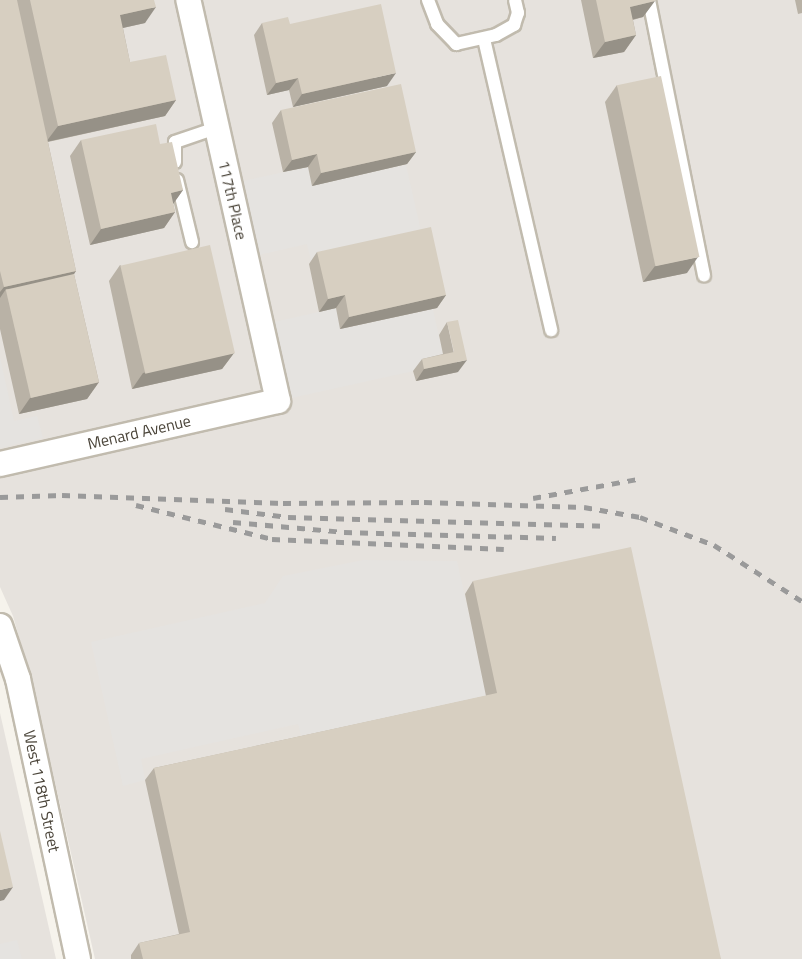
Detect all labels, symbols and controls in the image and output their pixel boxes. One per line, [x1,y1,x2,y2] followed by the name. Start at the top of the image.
[215,158,251,242] street label: 117th Place
[85,411,193,453] street label: Menard Avenue
[20,728,64,854] street label: West 118th Street

